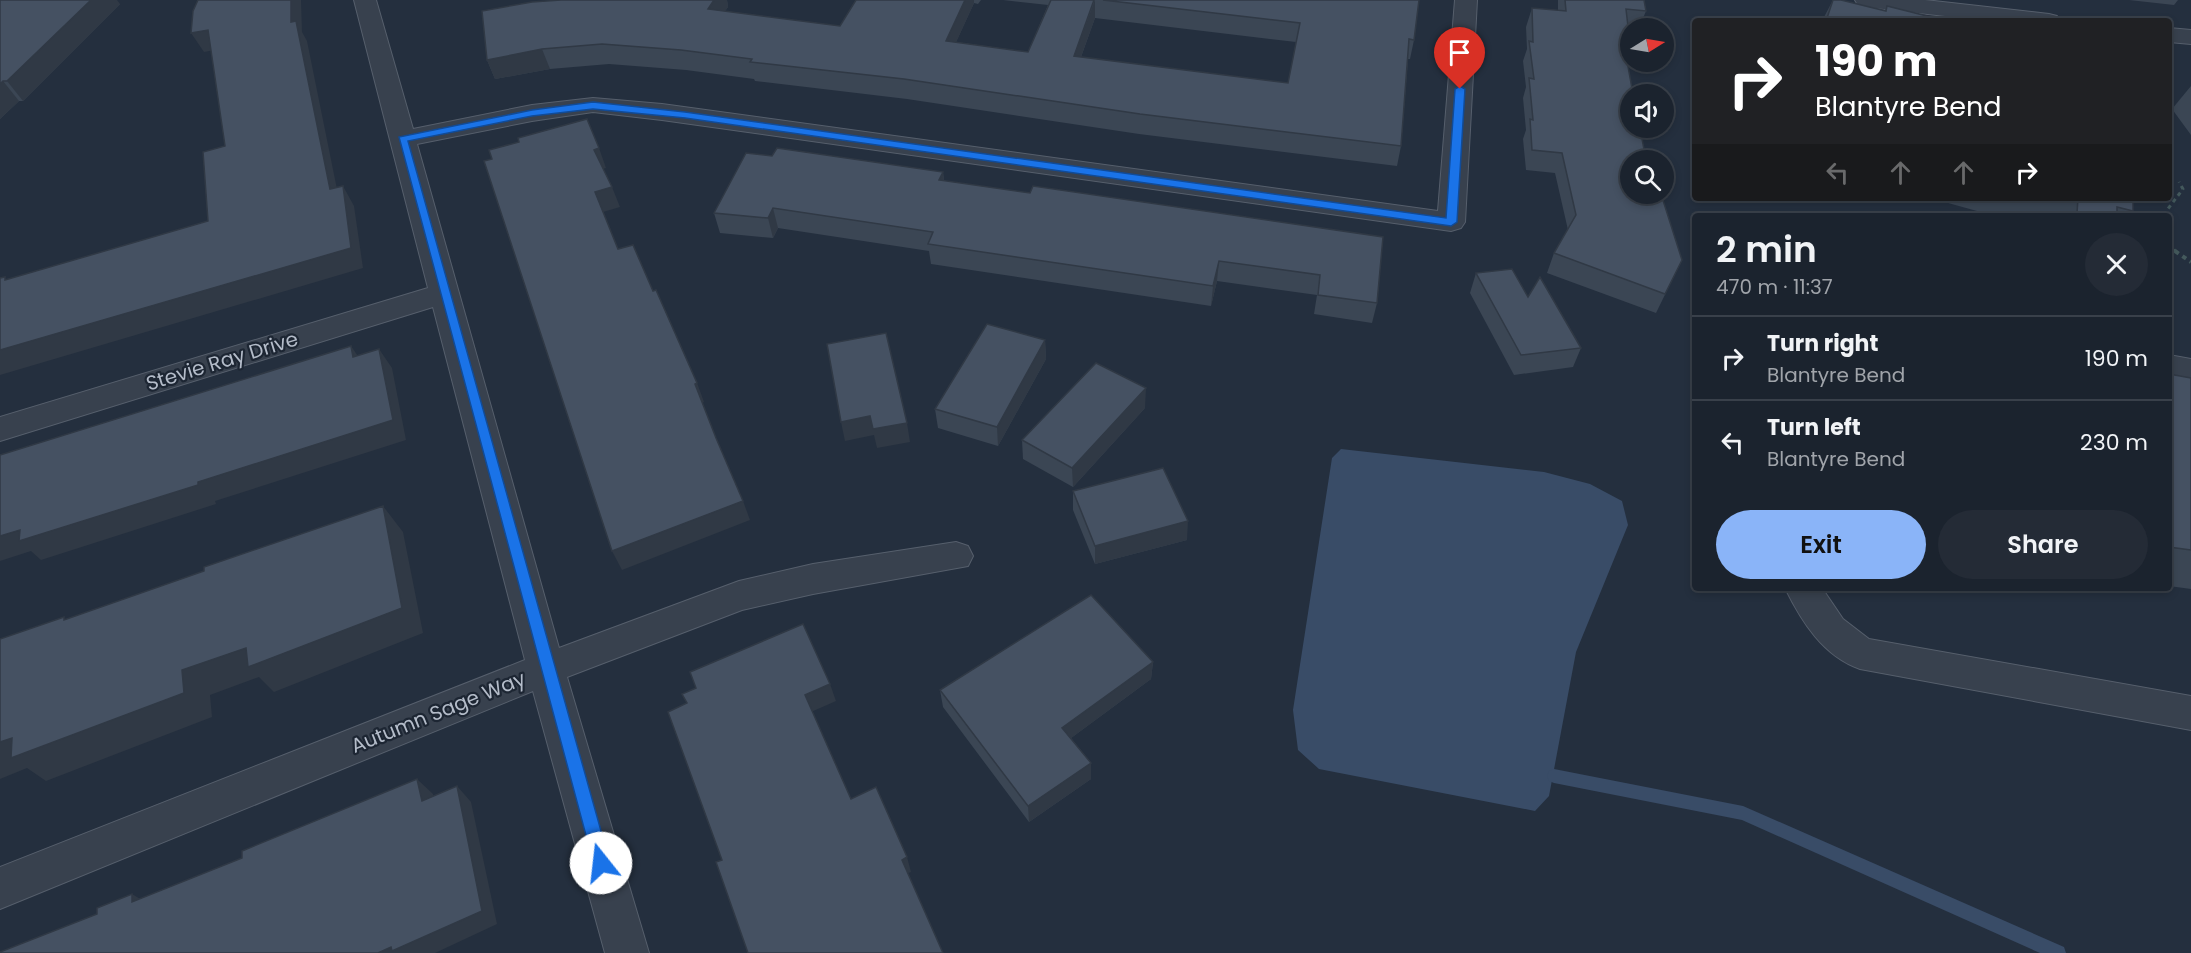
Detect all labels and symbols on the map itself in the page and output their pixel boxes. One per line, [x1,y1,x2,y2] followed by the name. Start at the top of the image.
[1620,18,1674,72] north arrow
[1434,27,1485,89] pin
[142,325,302,397] street label: Stevie Ray Drive
[347,664,529,760] street label: Autumn Sage Way
[569,831,633,895] position arrow

